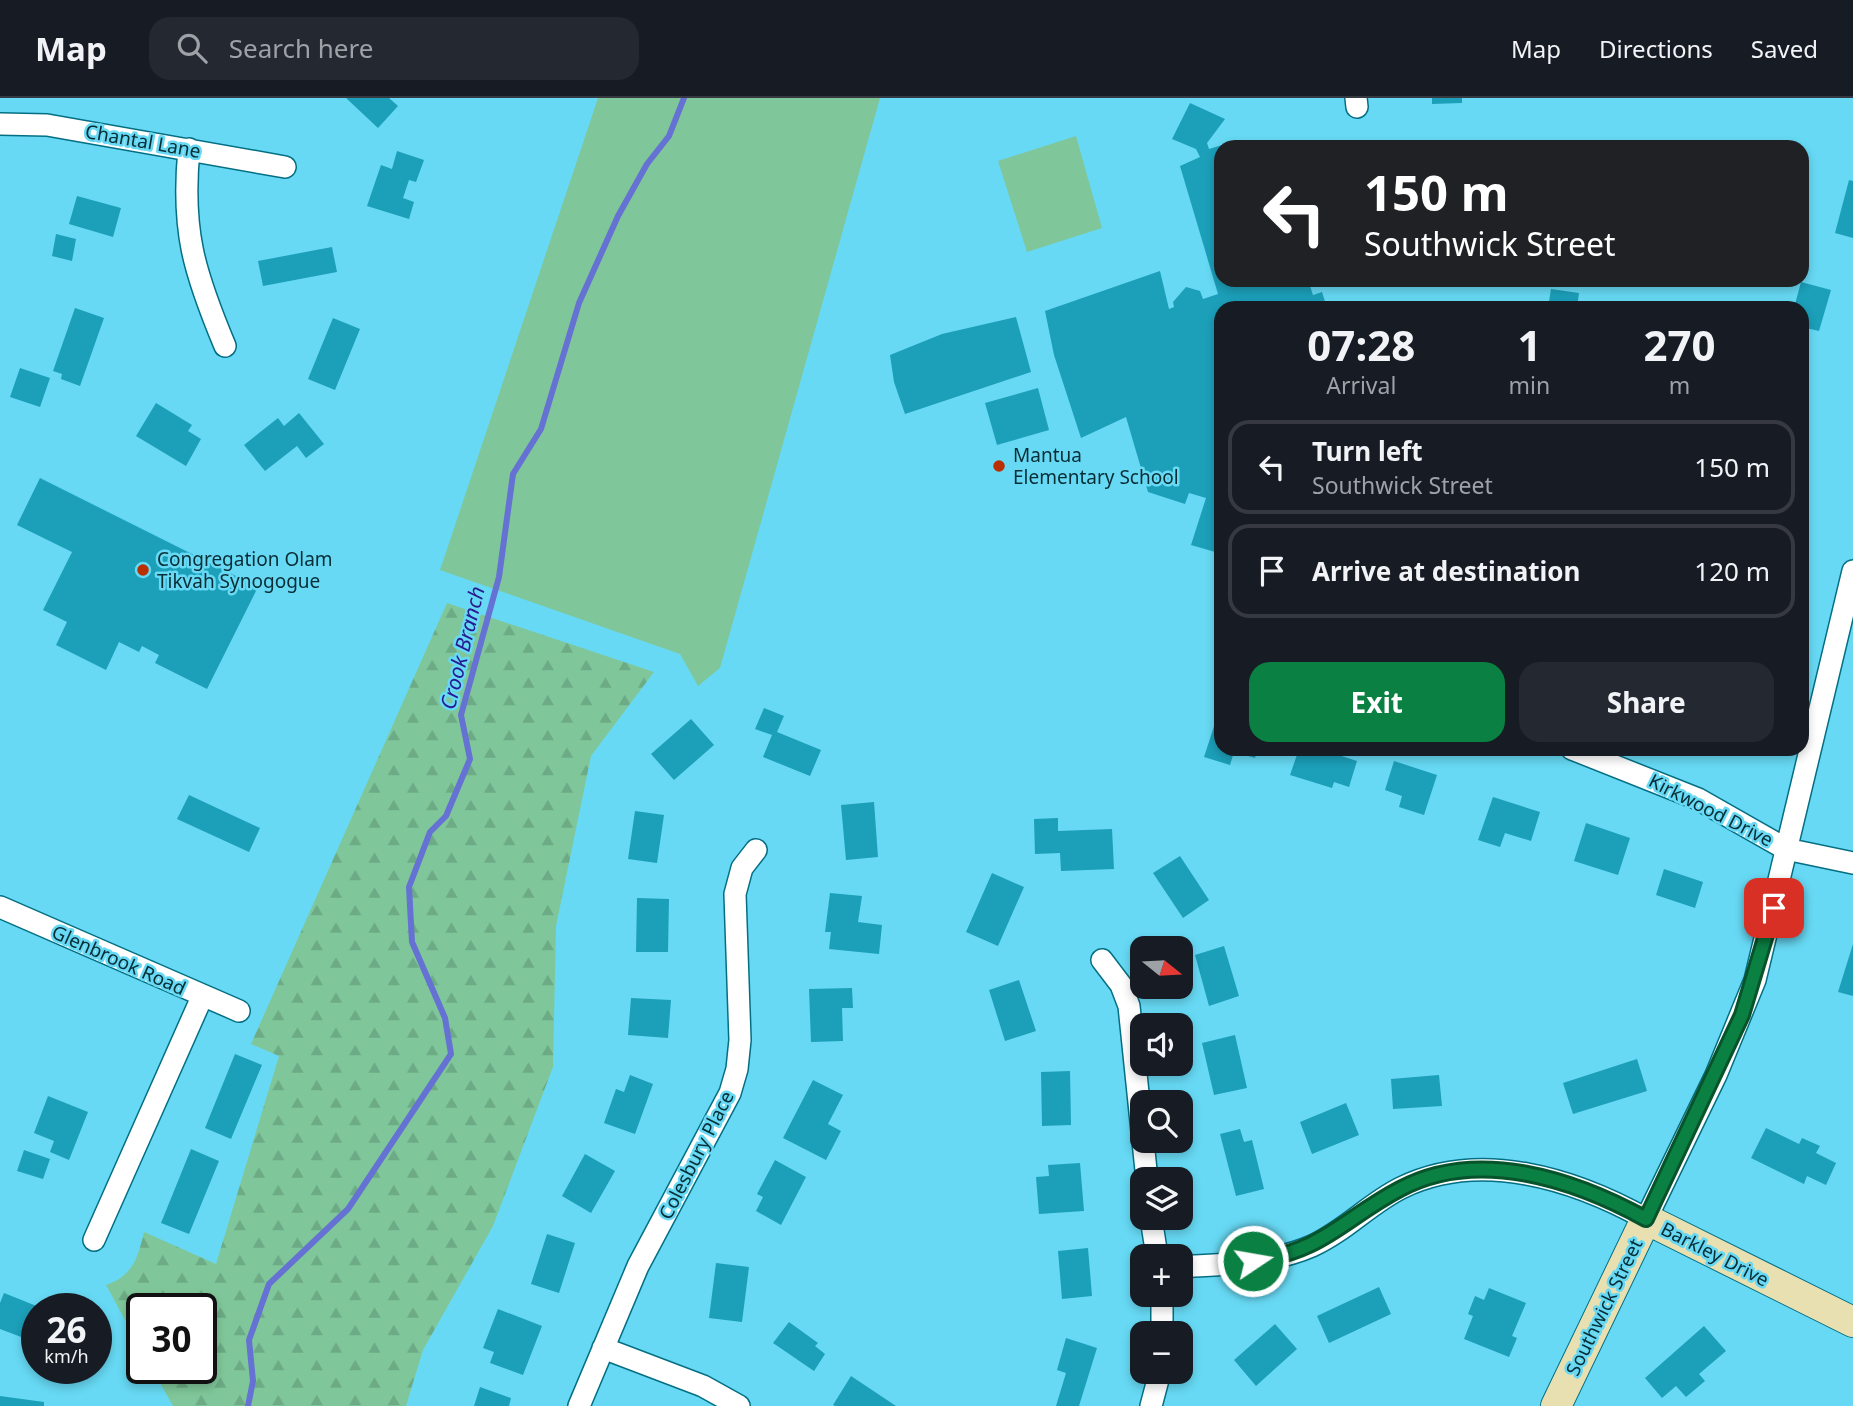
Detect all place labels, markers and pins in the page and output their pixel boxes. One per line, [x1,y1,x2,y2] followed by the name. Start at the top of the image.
[1013,442,1179,490] place label: Mantua Elementary School
[991,458,1007,474] marker: Mantua Elementary School
[157,546,333,594] place label: Congregation Olam Tikvah Synogogue
[135,562,151,578] marker: Congregation Olam Tikvah Synogogue
[1744,878,1804,938] pin

